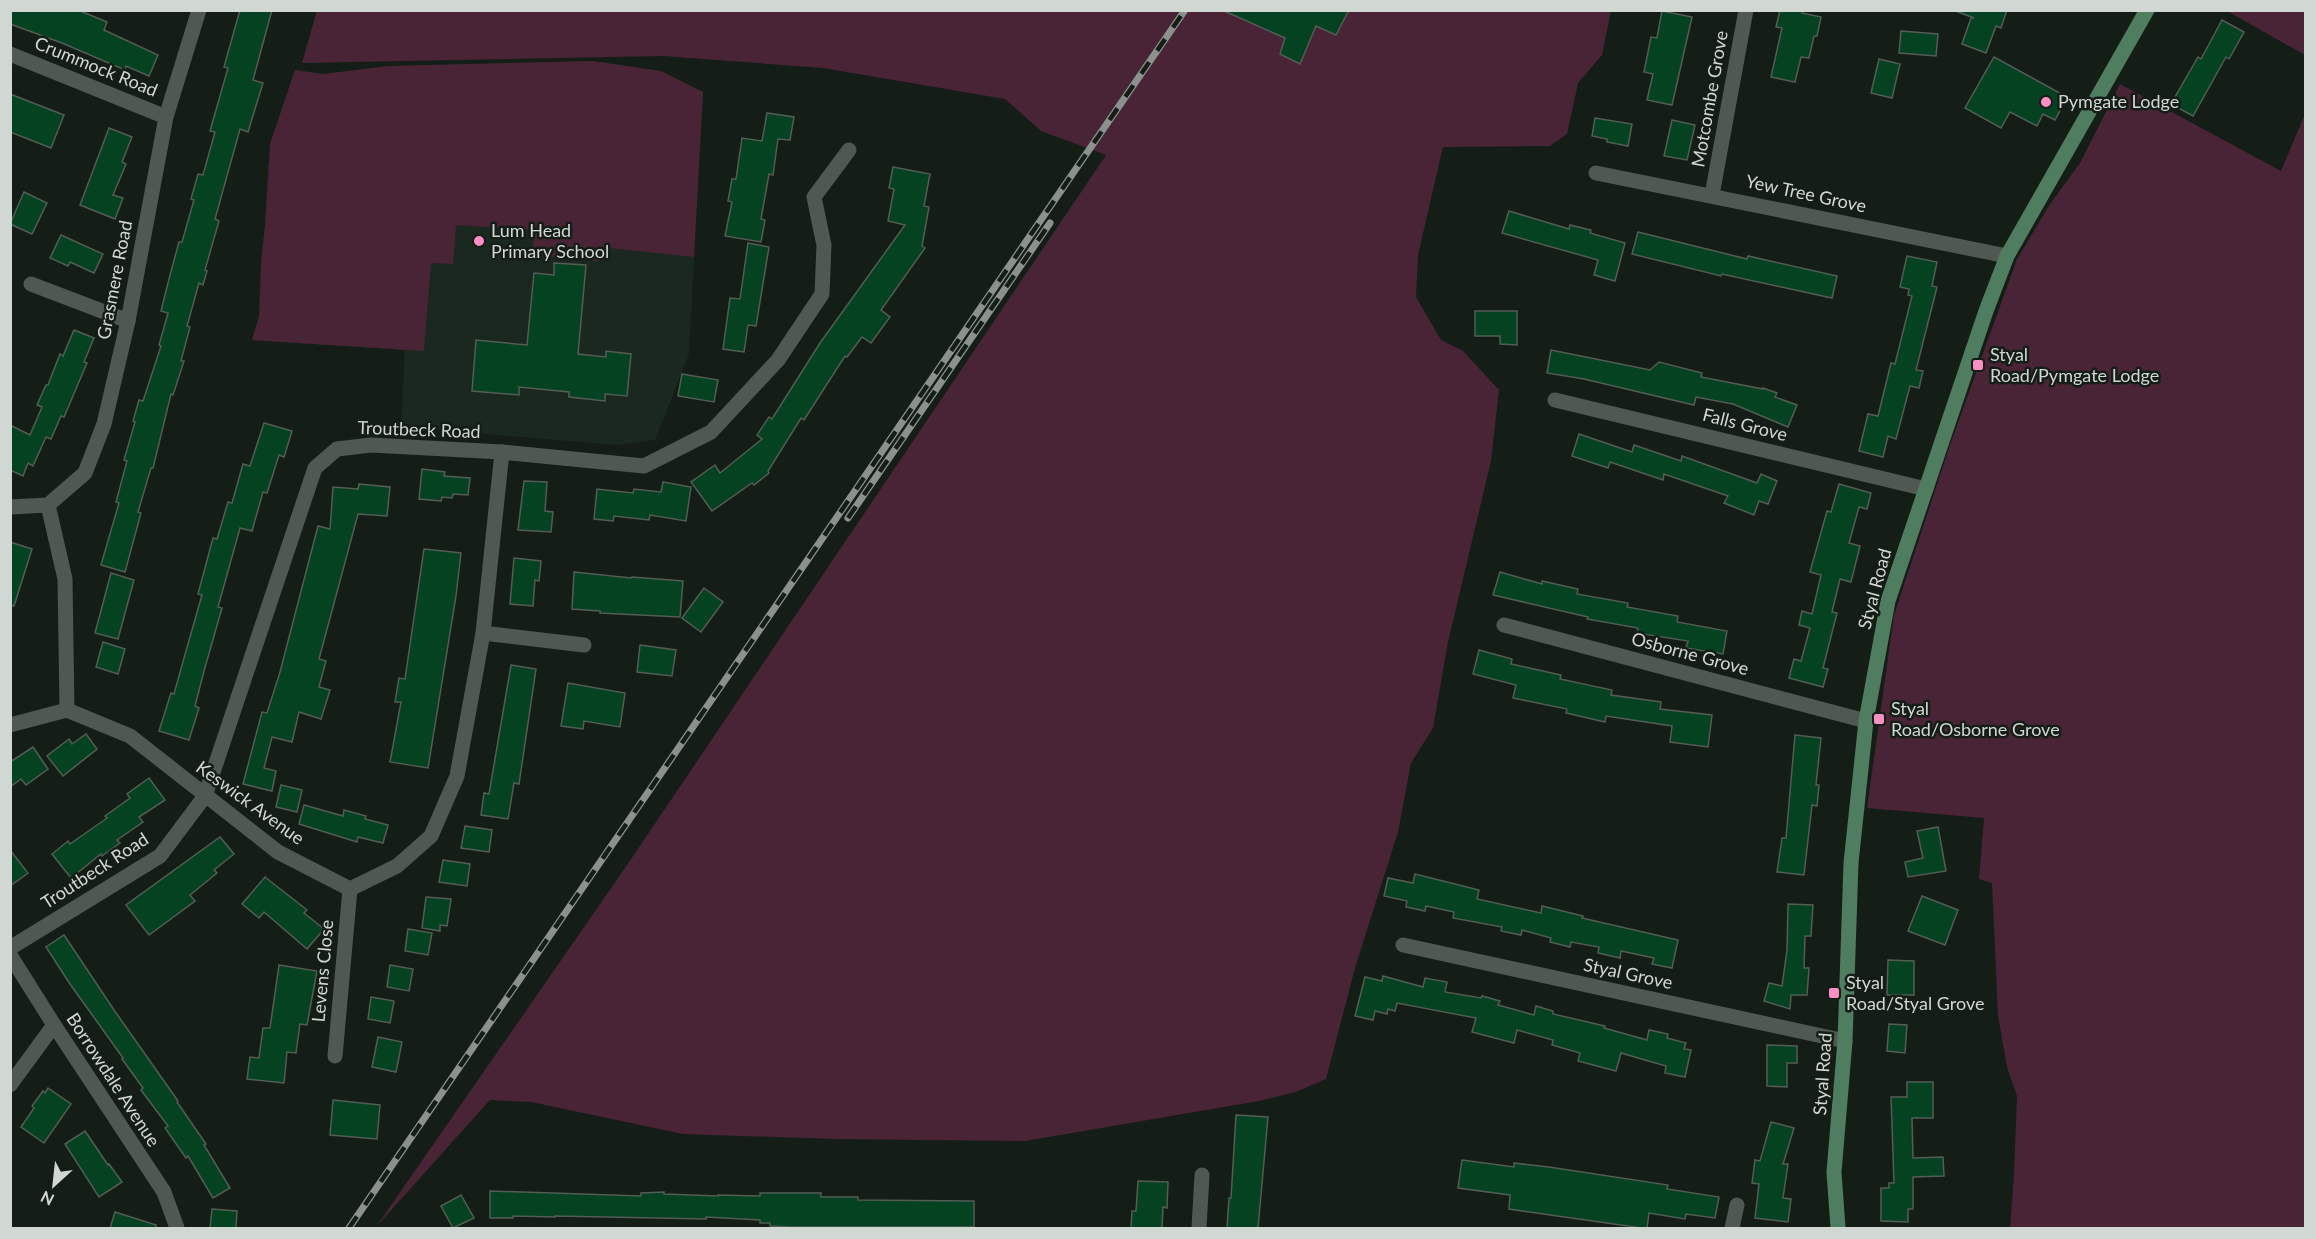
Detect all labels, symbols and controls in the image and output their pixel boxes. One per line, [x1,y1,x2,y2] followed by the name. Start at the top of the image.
[1686,29,1732,169] street label: Motcombe Grove
[32,31,161,101] street label: Crummock Road
[2058,90,2179,112] place label: Pymgate Lodge
[2039,95,2053,109] marker: Pymgate Lodge
[1744,170,1868,217] street label: Yew Tree Grove
[92,218,136,341] street label: Grasmere Road
[491,219,609,262] place label: Lum Head Primary School
[472,234,486,248] marker: Lum Head Primary School
[1990,343,2159,386] place label: Styal Road/Pymgate Lodge
[1971,358,1985,372] marker: Styal Road/Pymgate Lodge
[1701,403,1790,445] street label: Falls Grove
[357,416,481,442] street label: Troutbeck Road
[1853,546,1895,632] street label: Styal Road
[1629,627,1751,679] street label: Osborne Grove
[1891,697,2060,740] place label: Styal Road/Osborne Grove
[1872,712,1886,726] marker: Styal Road/Osborne Grove
[192,756,309,849] street label: Keswick Avenue
[37,827,152,913] street label: Troutbeck Road
[307,919,337,1023] street label: Levens Close
[1582,953,1675,993] street label: Styal Grove
[1846,971,1984,1014] place label: Styal Road/Styal Grove
[1827,986,1841,1000] marker: Styal Road/Styal Grove
[62,1009,165,1150] street label: Borrowdale Avenue
[1808,1032,1836,1116] street label: Styal Road
[24,1155,84,1215] north arrow
[37,1188,57,1210] text: N

